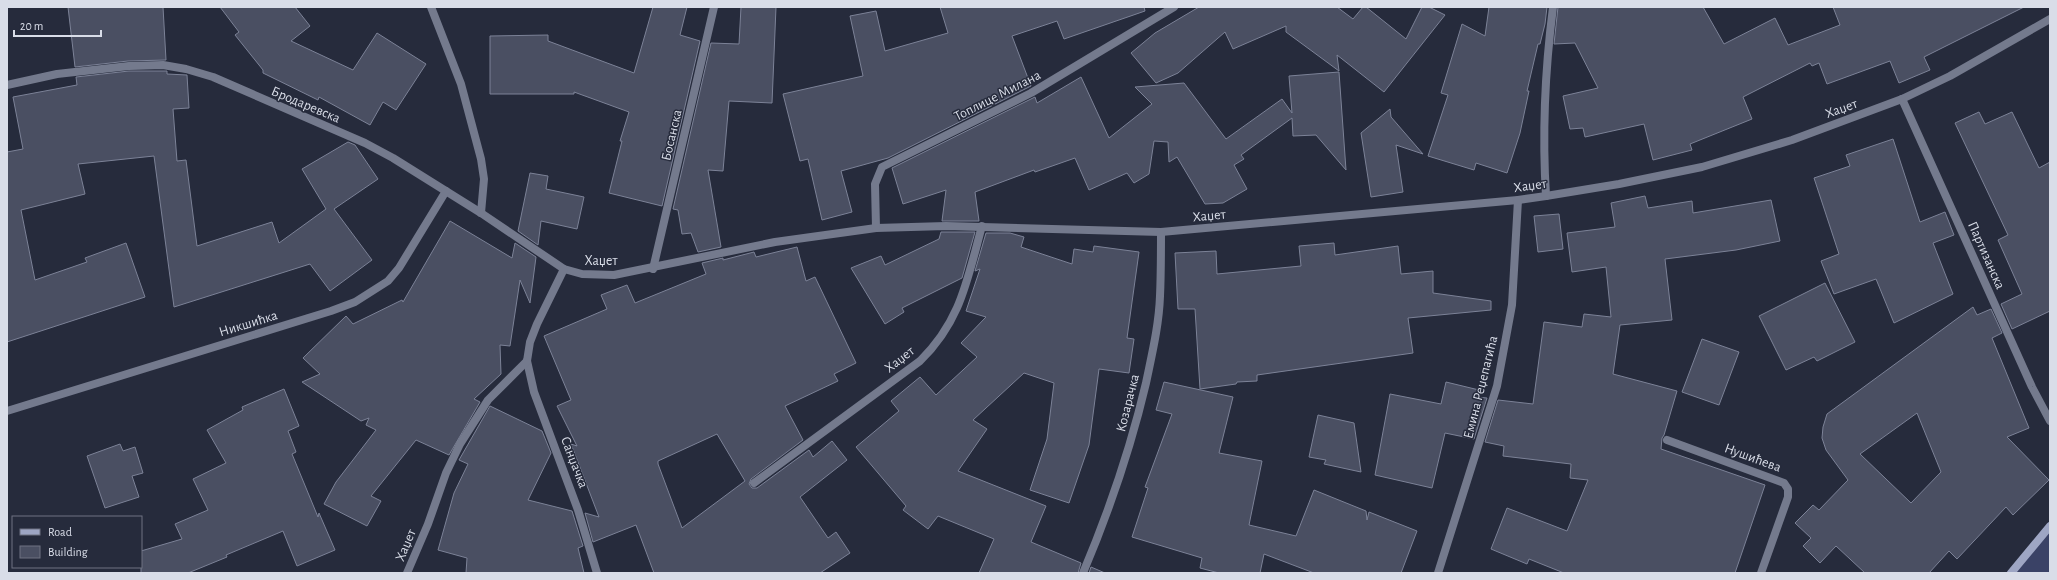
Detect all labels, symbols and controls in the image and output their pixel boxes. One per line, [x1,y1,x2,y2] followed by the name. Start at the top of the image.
[14,12,101,38] scale bar
[20,20,43,32] text: 20 m
[952,68,1043,124] street label: Топлице Милана
[269,84,343,126] street label: Бродаревска
[1823,96,1860,121] street label: Хаџет
[659,108,685,162] street label: Босанска
[1513,177,1548,195] street label: Хаџет
[1192,207,1227,224] street label: Хаџет
[1965,220,2007,292] street label: Партизанска
[584,254,619,268] street label: Хаџет
[217,308,280,339] street label: Никшићка
[1461,334,1501,440] street label: Емина Реџепагића
[882,343,918,376] street label: Хаџет
[1114,372,1142,434] street label: Козарачка
[558,435,590,491] street label: Санџачка
[1722,441,1783,475] street label: Нушићева
[12,516,142,568] legend
[48,526,72,538] text: Road
[393,527,419,563] street label: Хаџет
[48,546,88,558] text: Building

